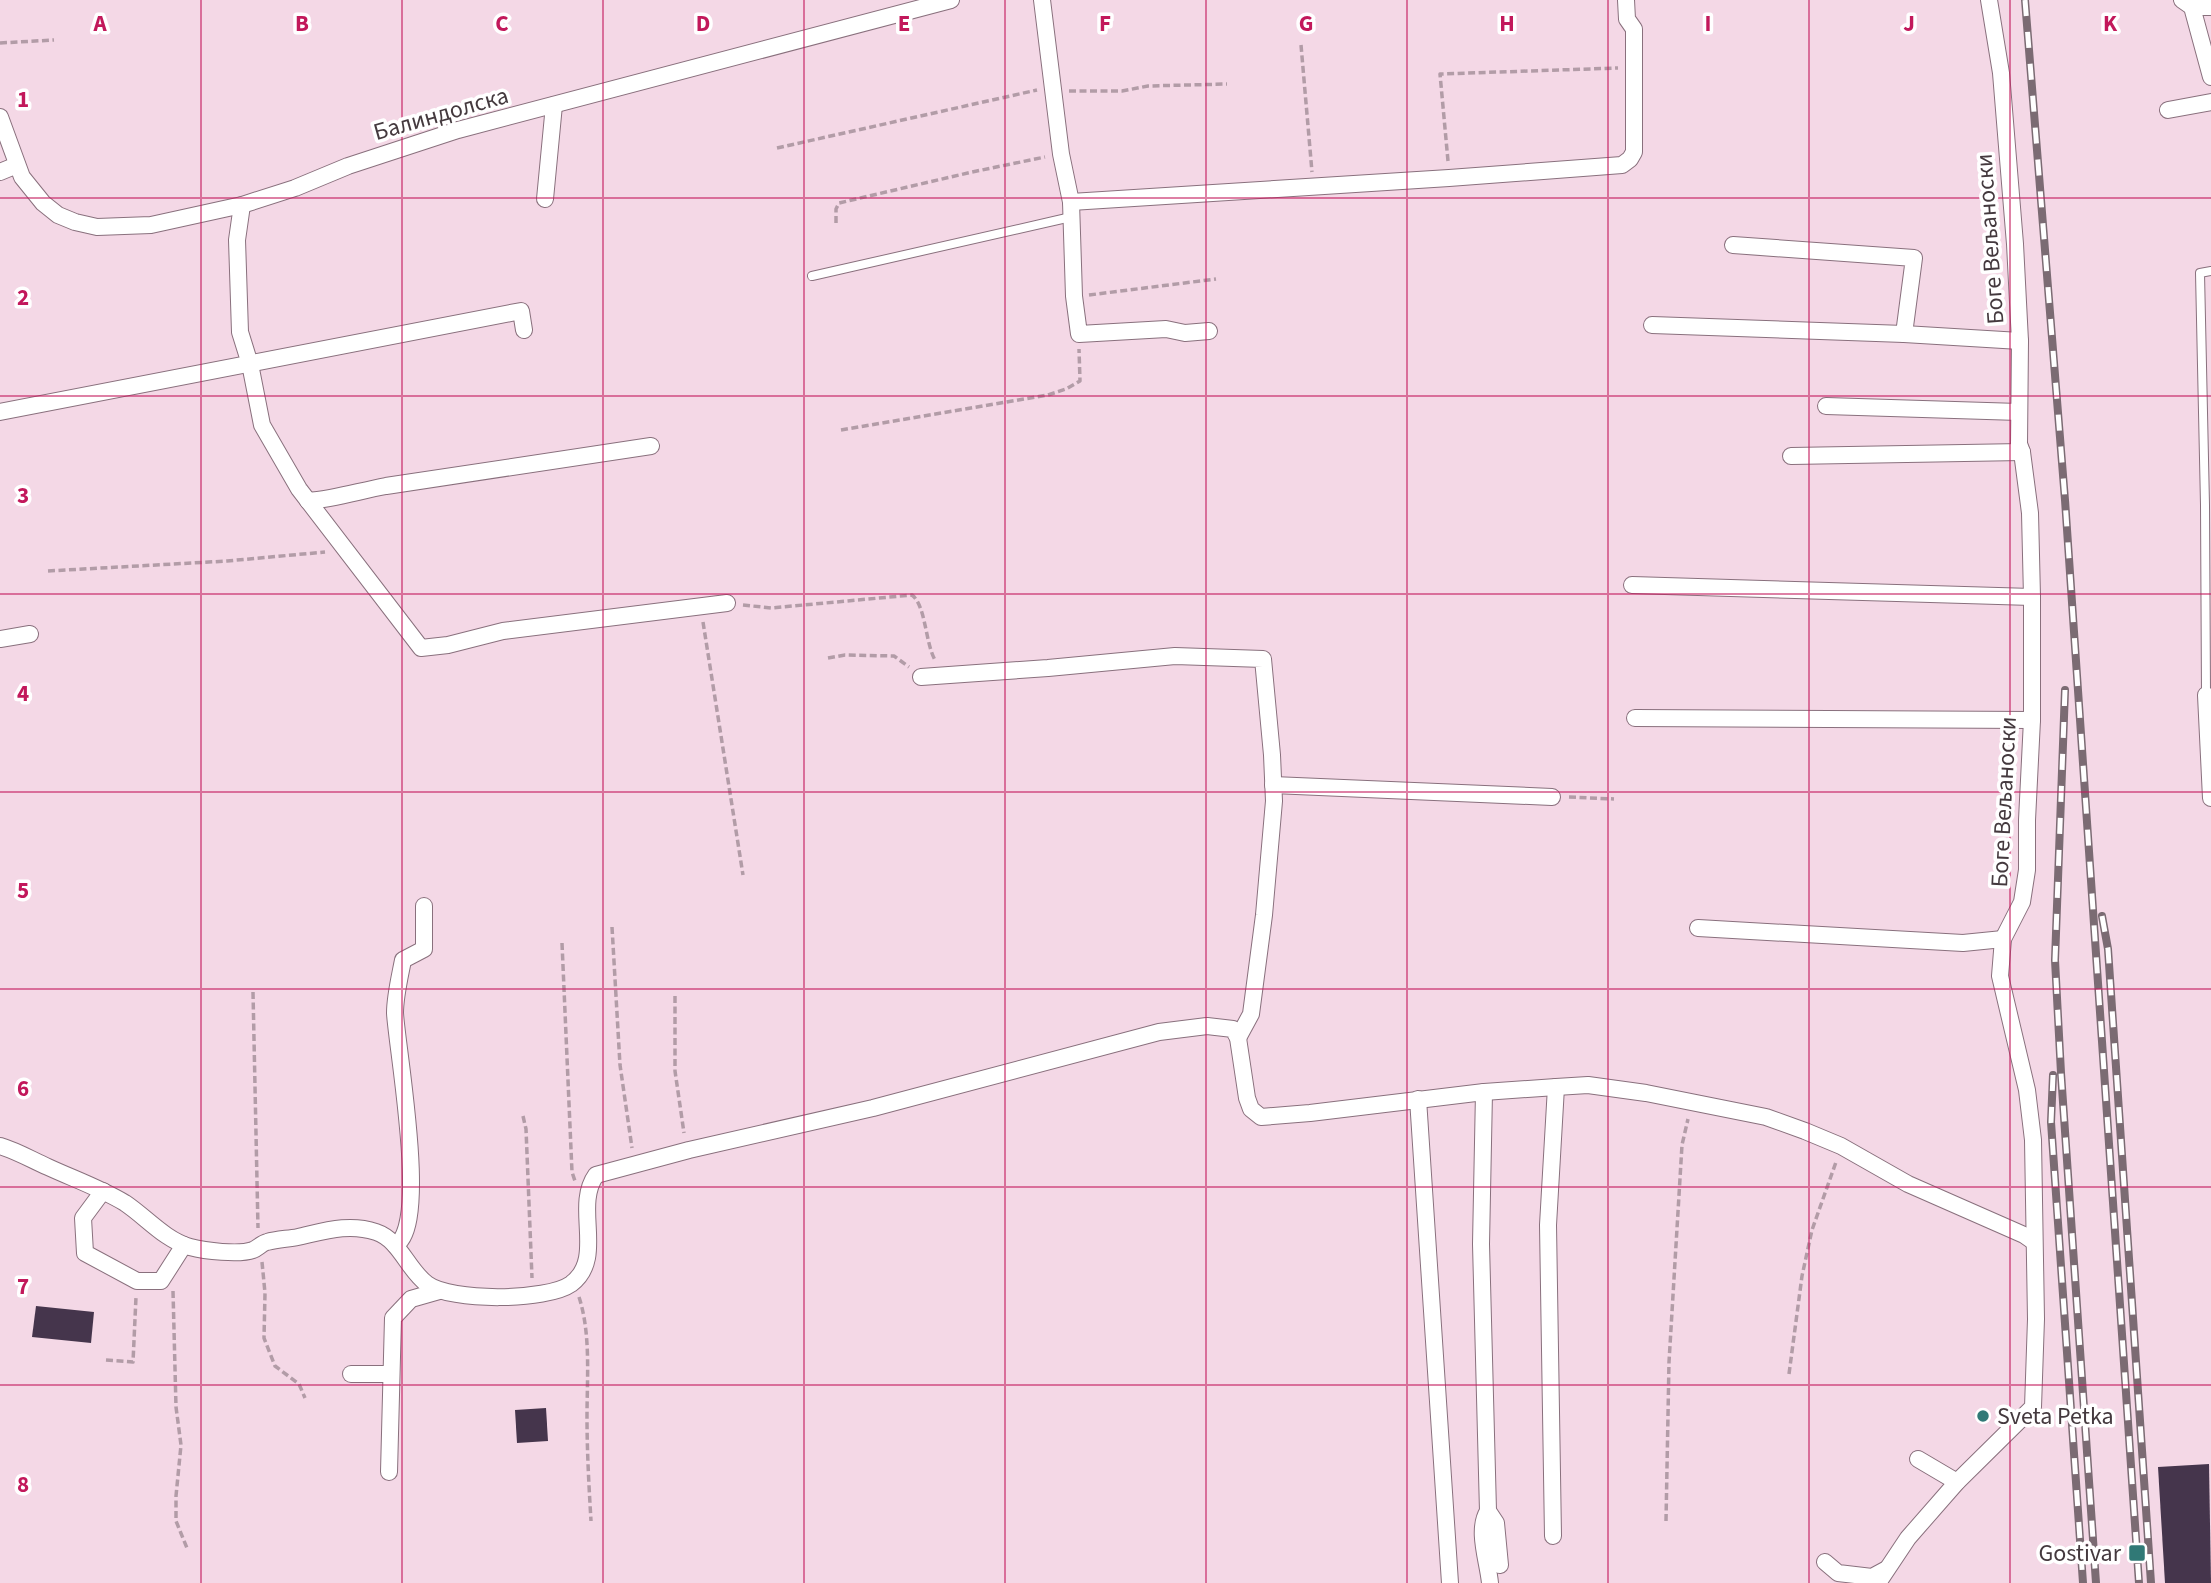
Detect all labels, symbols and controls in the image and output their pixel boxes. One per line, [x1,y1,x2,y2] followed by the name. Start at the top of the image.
[92,7,107,40] text: A
[295,7,309,40] text: B
[495,7,509,40] text: C
[696,7,710,40] text: D
[898,7,910,40] text: E
[1099,7,1111,40] text: F
[1299,7,1313,40] text: G
[1499,7,1515,40] text: H
[1705,7,1711,40] text: I
[1903,7,1915,40] text: J
[2103,7,2118,40] text: K
[369,78,513,150] street label: Балиндолска
[17,83,29,116] text: 1
[1967,152,2013,326] street label: Боге Вељаноски
[17,281,29,314] text: 2
[17,479,29,512] text: 3
[17,677,29,710] text: 4
[1982,716,2026,888] street label: Боге Вељаноски
[17,874,29,907] text: 5
[17,1072,29,1105] text: 6
[17,1270,29,1303] text: 7
[1997,1399,2114,1434] place label: Sveta Petka
[1975,1408,1991,1424] marker: Sveta Petka
[17,1468,29,1501] text: 8
[2038,1536,2122,1571] place label: Gostivar
[2127,1543,2147,1563] marker: Gostivar

